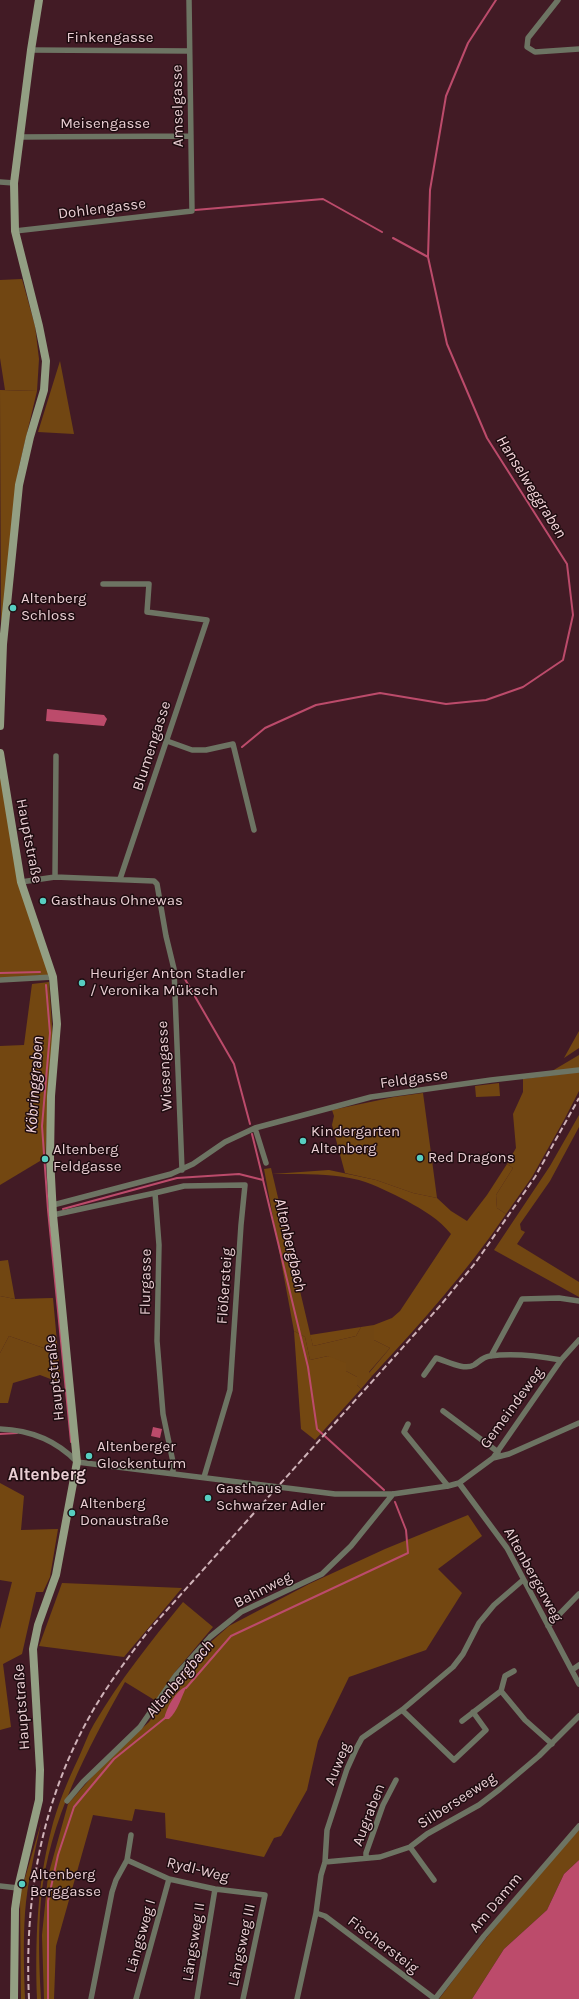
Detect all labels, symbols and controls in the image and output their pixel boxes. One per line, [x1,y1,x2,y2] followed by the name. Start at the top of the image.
[67,29,153,47] street label: Finkengasse
[168,65,188,147] street label: Amselgasse
[60,115,150,133] street label: Meisengasse
[57,195,147,223] street label: Dohlengasse
[492,432,570,542] water label: Hanselweggraben
[21,590,86,625] place label: Altenberg Schloss
[8,603,18,613] marker: Altenberg Schloss
[129,699,175,793] street label: Blumengasse
[12,797,46,885] street label: Hauptstraße
[51,892,183,910] place label: Gasthaus Ohnewas
[38,896,48,906] marker: Gasthaus Ohnewas
[90,965,245,1000] place label: Heuriger Anton Stadler / Veronika Müksch
[77,978,87,988] marker: Heuriger Anton Stadler / Veronika Müksch
[154,1020,176,1112] street label: Wiesengasse
[22,1036,48,1134] water label: Köbringgraben
[379,1065,449,1093] street label: Feldgasse
[311,1123,400,1158] place label: Kindergarten Altenberg
[298,1136,308,1146] marker: Kindergarten Altenberg
[53,1141,121,1176] place label: Altenberg Feldgasse
[428,1149,515,1167] place label: Red Dragons
[415,1153,425,1163] marker: Red Dragons
[40,1154,50,1164] marker: Altenberg Feldgasse
[270,1196,310,1294] water label: Altenbergbach
[213,1247,237,1325] street label: Flößersteig
[136,1249,156,1315] street label: Flurgasse
[42,1334,68,1422] street label: Hauptstraße
[476,1364,548,1452] street label: Gemeindeweg
[97,1438,186,1473] place label: Altenberger Glockenturm
[84,1451,94,1461] marker: Altenberger Glockenturm
[8,1465,86,1485] district label: Altenberg
[216,1480,325,1515] place label: Gasthaus Schwarzer Adler
[203,1493,213,1503] marker: Gasthaus Schwarzer Adler
[80,1495,169,1530] place label: Altenberg Donaustraße
[67,1508,77,1518] marker: Altenberg Donaustraße
[500,1524,566,1626] street label: Altenbergerweg
[231,1568,295,1612] street label: Bahnweg
[142,1636,218,1722] water label: Altenbergbach
[10,1664,34,1750] street label: Hauptstraße
[321,1740,355,1788] street label: Auweg
[414,1769,500,1833] street label: Silberseeweg
[349,1781,389,1849] street label: Augraben
[165,1854,231,1886] street label: Rydl-Weg
[30,1866,101,1901] place label: Altenberg Berggasse
[466,1869,526,1937] street label: Am Damm
[17,1879,27,1889] marker: Altenberg Berggasse
[122,1897,160,1975] street label: Längsweg I
[179,1901,209,1983] street label: Längsweg II
[224,1902,260,1988] street label: Längsweg III
[344,1912,422,1978] street label: Fischersteig

